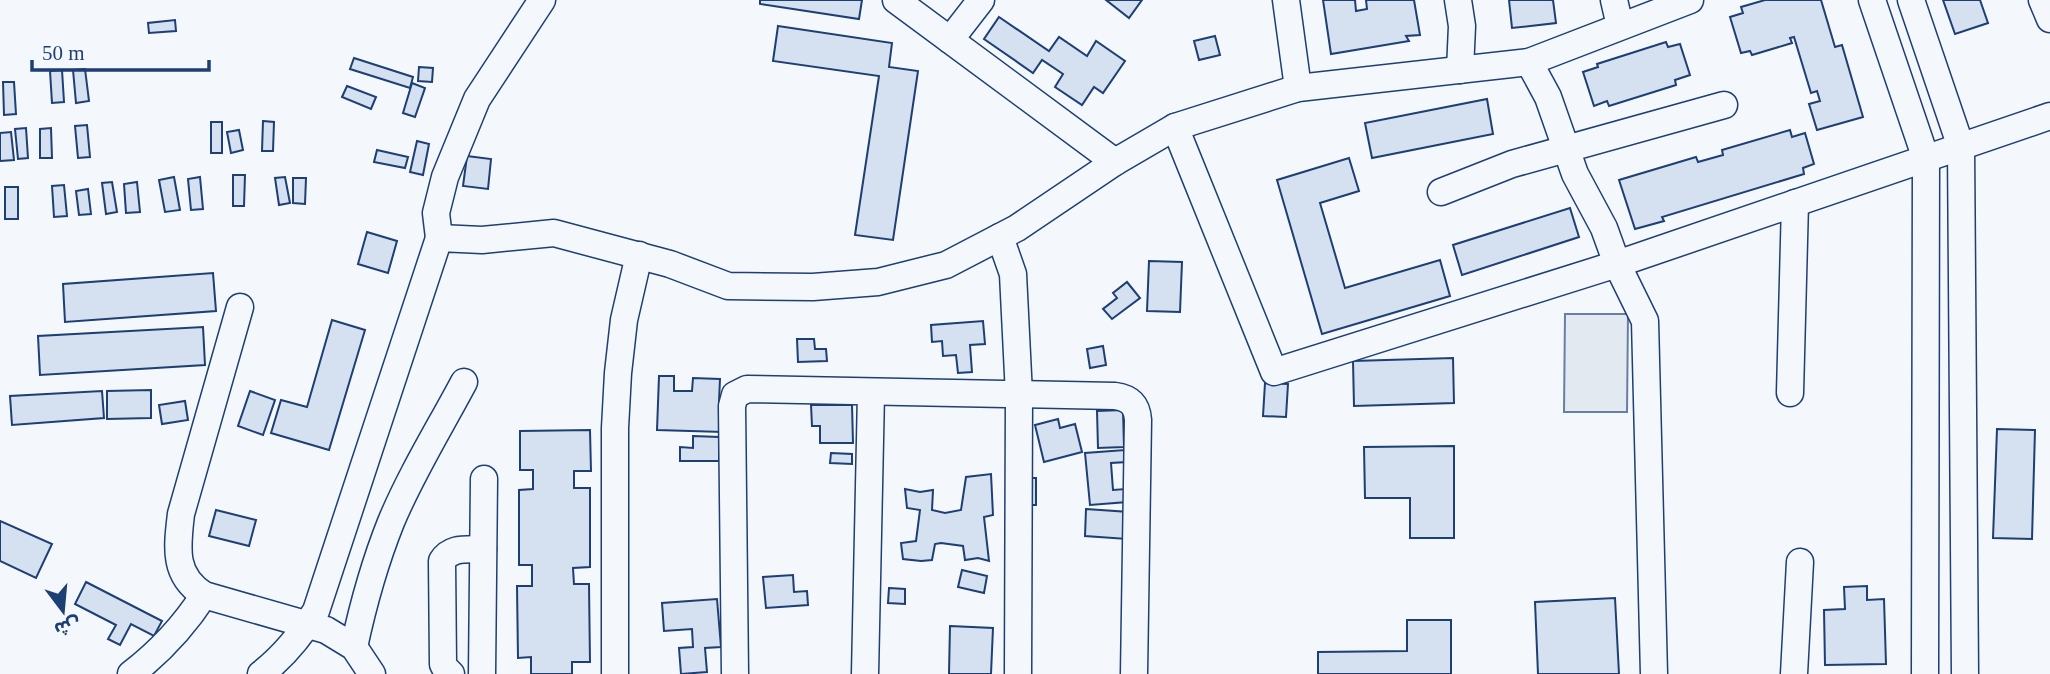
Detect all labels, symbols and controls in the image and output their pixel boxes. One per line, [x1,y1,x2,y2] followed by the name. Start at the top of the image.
[32,28,208,72] scale bar
[42,41,85,65] text: 50 m
[28,576,98,646] north arrow
[52,613,83,641] text: ش

